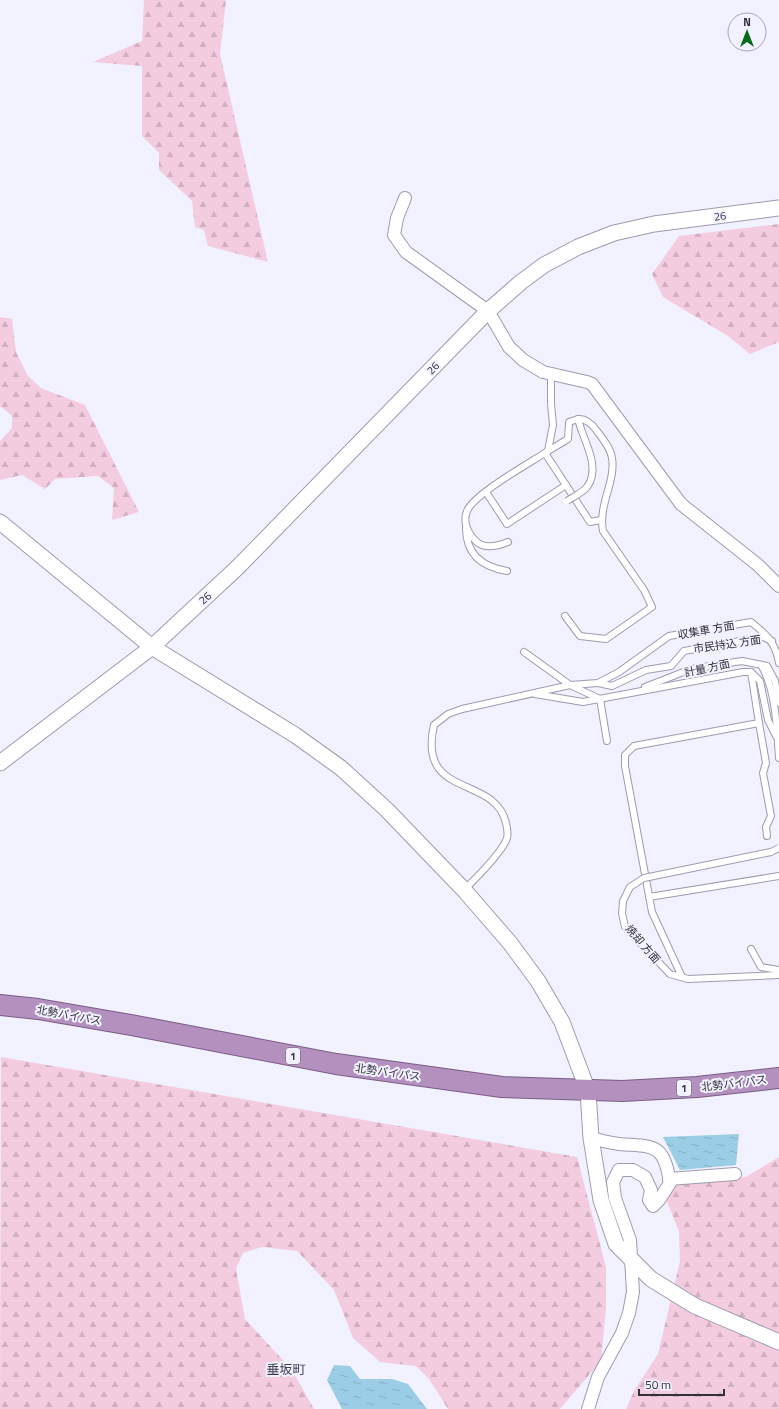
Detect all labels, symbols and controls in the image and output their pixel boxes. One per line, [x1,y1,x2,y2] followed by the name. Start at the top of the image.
[727,12,767,52] north arrow
[743,14,751,30] text: N
[713,207,727,225] street label: 26
[423,358,443,378] street label: 26
[195,588,215,608] street label: 26
[676,617,736,643] street label: 収集車 方面
[692,631,762,657] street label: 市民持込 方面
[683,655,731,681] street label: 計量 方面
[622,921,664,967] street label: 焼却 方面
[35,1001,103,1029] street label: 北勢バイパス
[286,1048,300,1064] road number: 1
[354,1060,422,1084] street label: 北勢バイパス
[700,1071,768,1095] street label: 北勢バイパス
[677,1080,691,1096] road number: 1
[266,1359,306,1379] district label: 垂坂町
[639,1371,724,1397] scale bar
[645,1375,671,1394] text: 50 m

